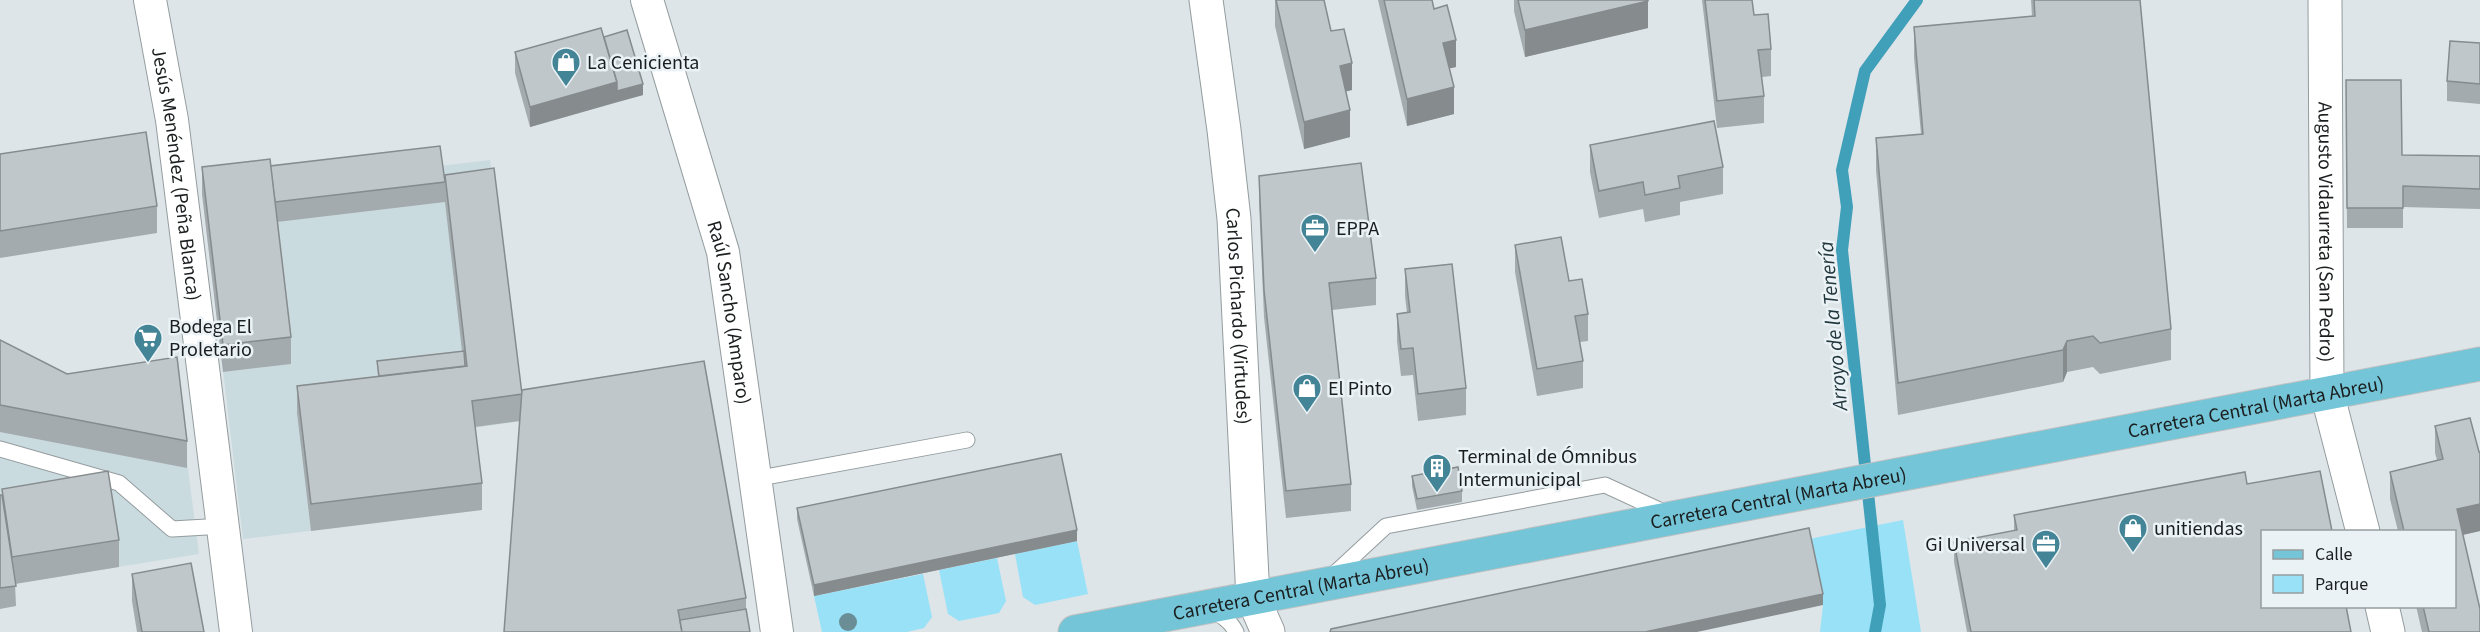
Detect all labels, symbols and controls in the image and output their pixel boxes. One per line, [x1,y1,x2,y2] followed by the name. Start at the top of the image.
[144,45,207,302] street label: Jesús Menéndez (Peña Blanca)
[550,46,582,88] shop icon: La Cenicienta
[587,49,699,77] place label: La Cenicienta
[2311,102,2340,362] street label: Augusto Vidaurreta (San Pedro)
[1218,206,1257,425] street label: Carlos Pichardo (Virtudes)
[1299,212,1331,254] office icon: EPPA
[1336,215,1379,243] place label: EPPA
[699,217,758,406] street label: Raúl Sancho (Amparo)
[1811,240,1856,414] water label: Arroyo de la Tenería
[169,313,252,364] place label: Bodega El Proletario
[132,322,164,364] supermarket icon: Bodega El Proletario
[2125,370,2386,446] street label: Carretera Central (Marta Abreu)
[1291,372,1323,414] shop icon: El Pinto
[1328,375,1392,403] place label: El Pinto
[1458,443,1637,494] place label: Terminal de Ómnibus Intermunicipal
[1421,452,1453,494] building icon: Terminal de Ómnibus Intermunicipal
[1648,461,1909,537] street label: Carretera Central (Marta Abreu)
[2117,512,2149,554] shop icon: unitiendas
[2154,515,2243,543] place label: unitiendas
[2030,528,2062,570] office icon: Gi Universal
[2261,530,2456,608] legend
[1925,531,2025,559] place label: Gi Universal
[2315,542,2353,567] text: Calle
[1171,552,1432,628] street label: Carretera Central (Marta Abreu)
[2315,572,2368,597] text: Parque

